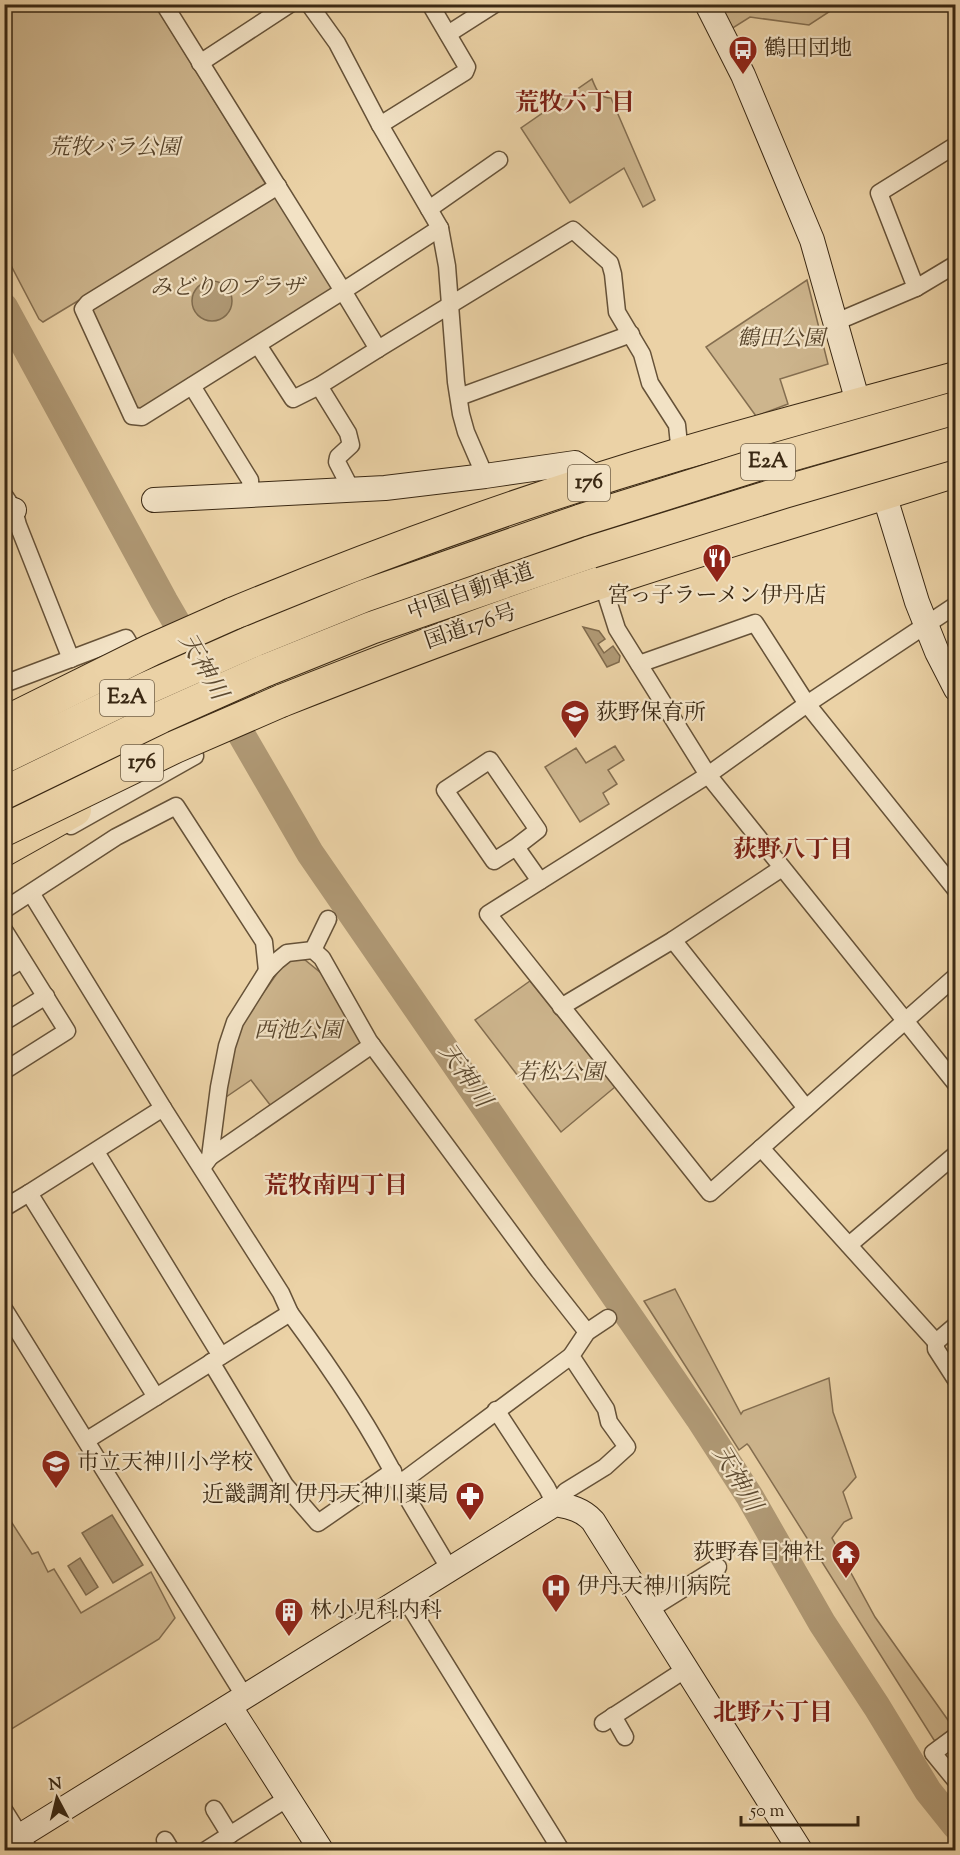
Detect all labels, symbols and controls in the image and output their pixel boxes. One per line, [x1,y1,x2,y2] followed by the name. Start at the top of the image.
[727,34,759,76] bus stop icon: 鶴田団地
[764,34,852,66] place label: 鶴田団地
[515,87,635,121] district label: 荒牧六丁目
[48,133,183,165] park label: 荒牧バラ公園
[150,273,307,305] park label: みどりのプラザ
[737,324,828,356] park label: 鶴田公園
[741,444,795,480] road number: E2A
[568,465,610,501] road number: 176
[701,542,733,584] restaurant icon: 宮っ子ラーメン伊丹店
[403,556,539,630] street label: 中国自動車道
[608,581,826,613] place label: 宮っ子ラーメン伊丹店
[421,597,521,659] street label: 国道176号
[169,627,236,709] water label: 天神川
[100,680,154,716] road number: E2A
[559,698,591,740] school or university icon: 荻野保育所
[596,698,706,730] place label: 荻野保育所
[121,745,163,781] road number: 176
[733,834,853,868] district label: 荻野八丁目
[254,1016,345,1048] park label: 西池公園
[429,1037,500,1118] water label: 天神川
[516,1058,607,1090] park label: 若松公園
[264,1170,408,1204] district label: 荒牧南四丁目
[703,1439,771,1521] water label: 天神川
[40,1448,72,1490] school or university icon: 市立天神川小学校
[77,1448,253,1480] place label: 市立天神川小学校
[202,1480,449,1512] place label: 近畿調剤 伊丹天神川薬局
[454,1480,486,1522] pharmacy icon: 近畿調剤 伊丹天神川薬局
[693,1538,825,1570] place label: 荻野春日神社
[830,1538,862,1580] temple icon: 荻野春日神社
[540,1572,572,1614] hospital icon: 伊丹天神川病院
[577,1572,731,1604] place label: 伊丹天神川病院
[273,1596,305,1638] building icon: 林小児科内科
[310,1596,442,1628] place label: 林小児科内科
[713,1697,833,1731] district label: 北野六丁目
[27,1768,87,1828] north arrow
[48,1773,63,1798] text: N
[741,1789,858,1827] scale bar
[749,1799,785,1825] text: 50 m

